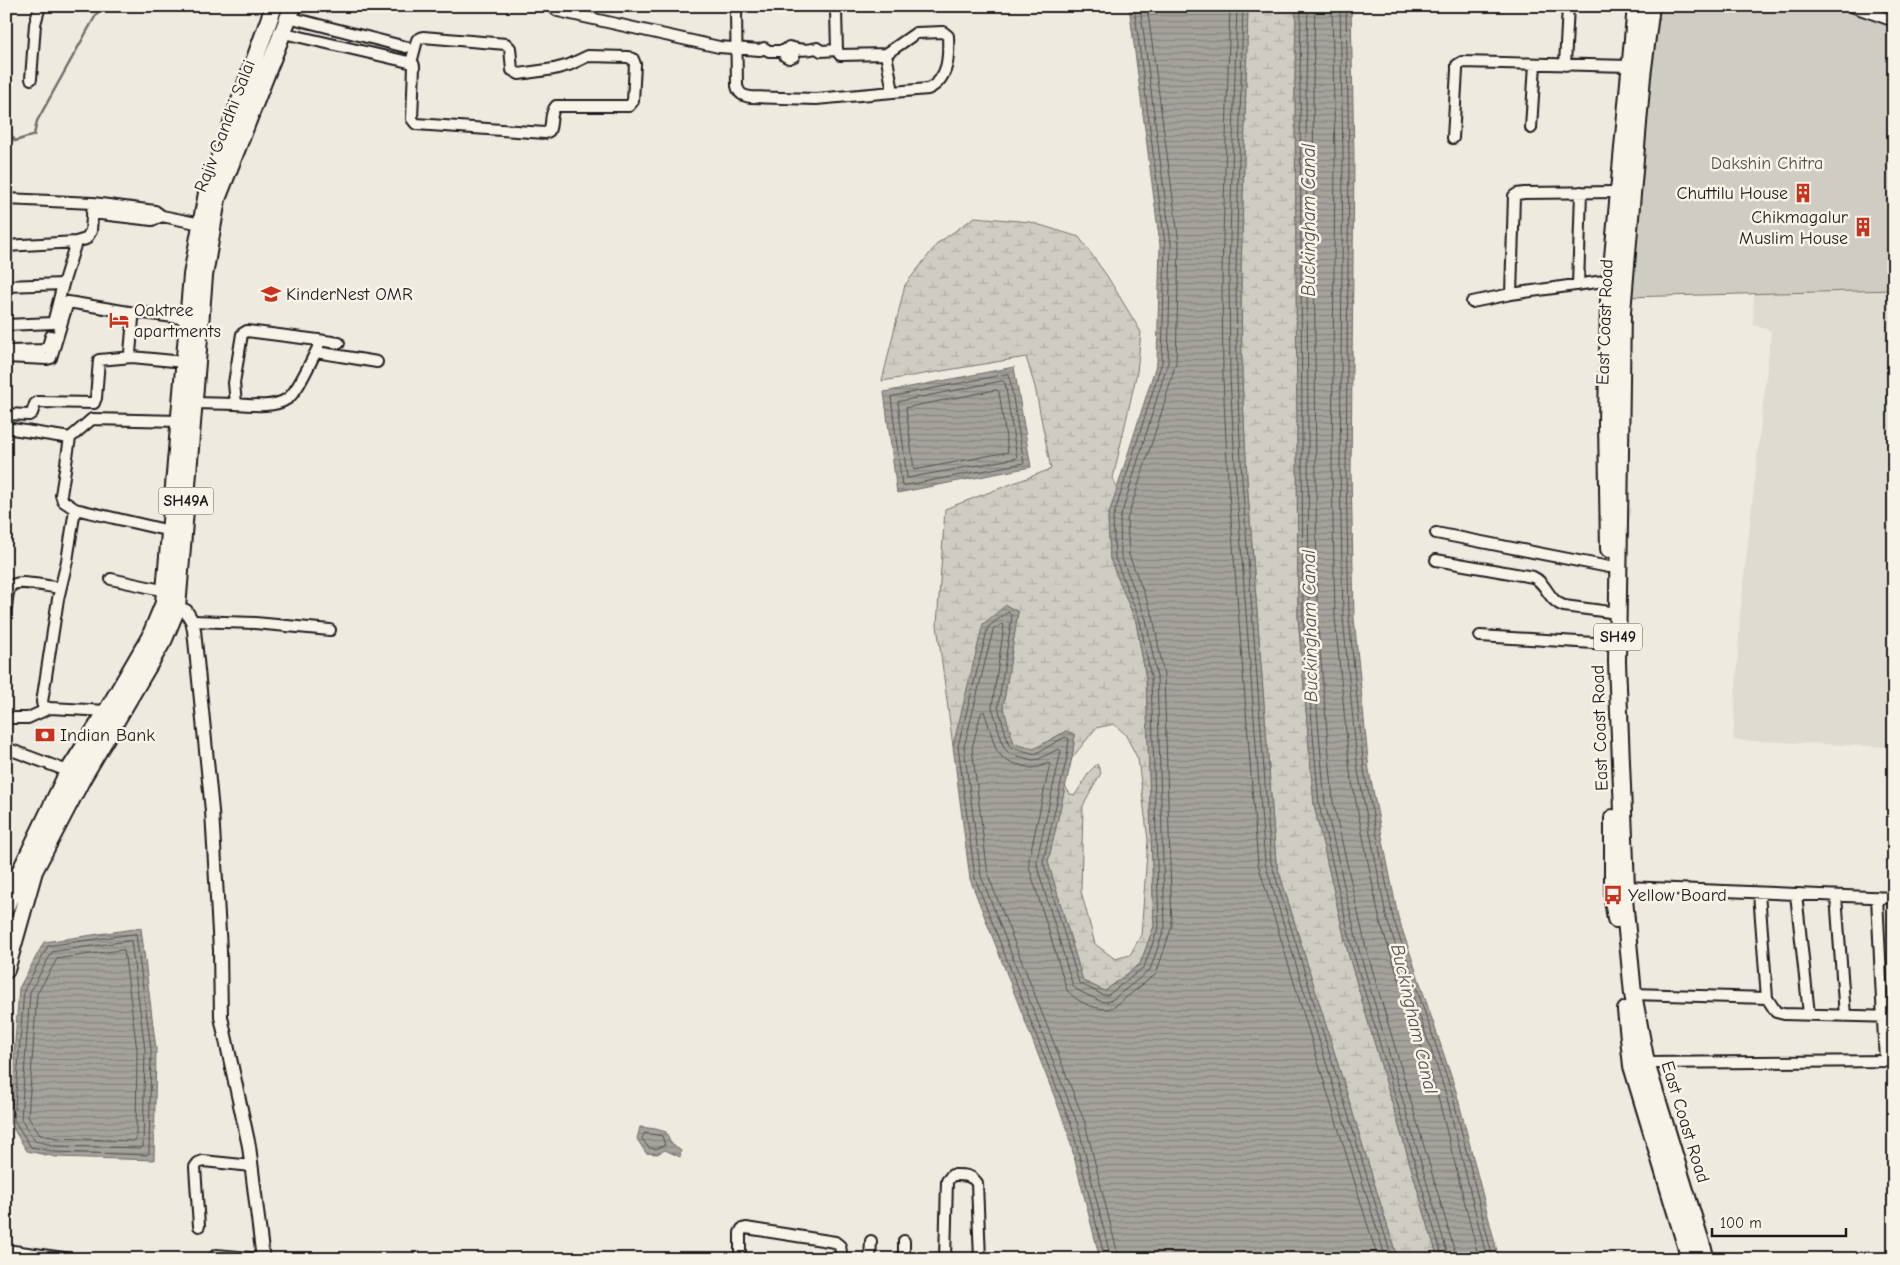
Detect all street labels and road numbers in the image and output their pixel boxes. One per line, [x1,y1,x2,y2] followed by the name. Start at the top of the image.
[190,57,260,195] street label: Rajiv Gandhi Salai
[1592,259,1618,385] street label: East Coast Road
[158,488,214,514] road number: SH49A
[1594,624,1642,650] road number: SH49
[1587,665,1613,791] street label: East Coast Road
[1657,1059,1713,1185] street label: East Coast Road

